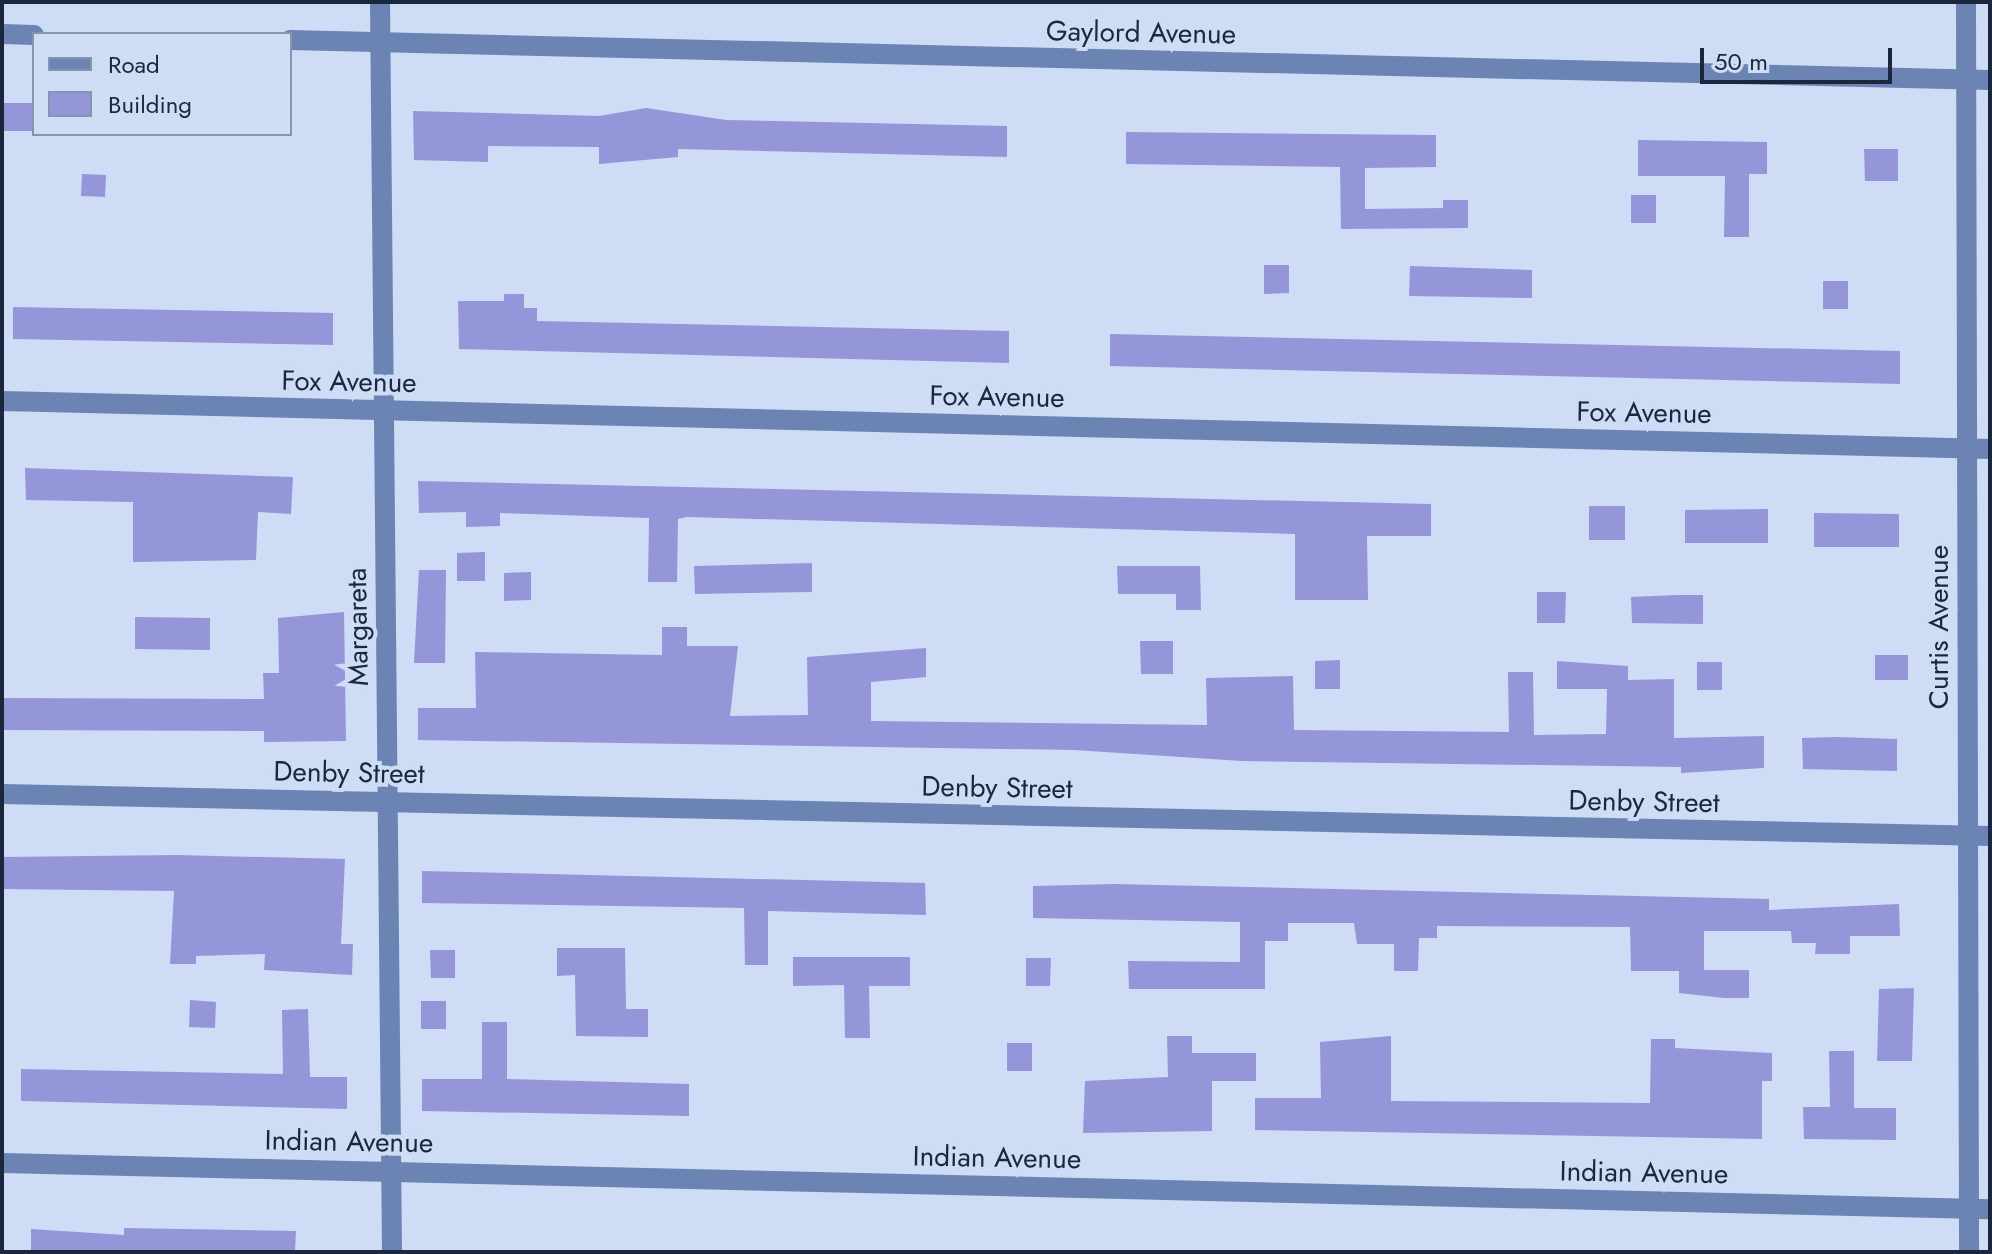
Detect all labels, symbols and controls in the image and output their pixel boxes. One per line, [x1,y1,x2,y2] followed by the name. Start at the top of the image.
[1046,15,1236,51] street label: Gaylord Avenue
[32,32,292,136] legend
[1704,32,1896,82] scale bar
[1714,44,1768,79] text: 50 m
[108,47,160,82] text: Road
[108,87,192,122] text: Building
[281,364,417,400] street label: Fox Avenue
[929,379,1065,415] street label: Fox Avenue
[1576,395,1712,431] street label: Fox Avenue
[1922,545,1956,709] street label: Curtis Avenue
[340,567,376,687] street label: Margareta
[273,755,425,791] street label: Denby Street
[921,770,1073,806] street label: Denby Street
[1568,784,1720,820] street label: Denby Street
[264,1124,434,1160] street label: Indian Avenue
[912,1140,1082,1176] street label: Indian Avenue
[1559,1155,1729,1191] street label: Indian Avenue

